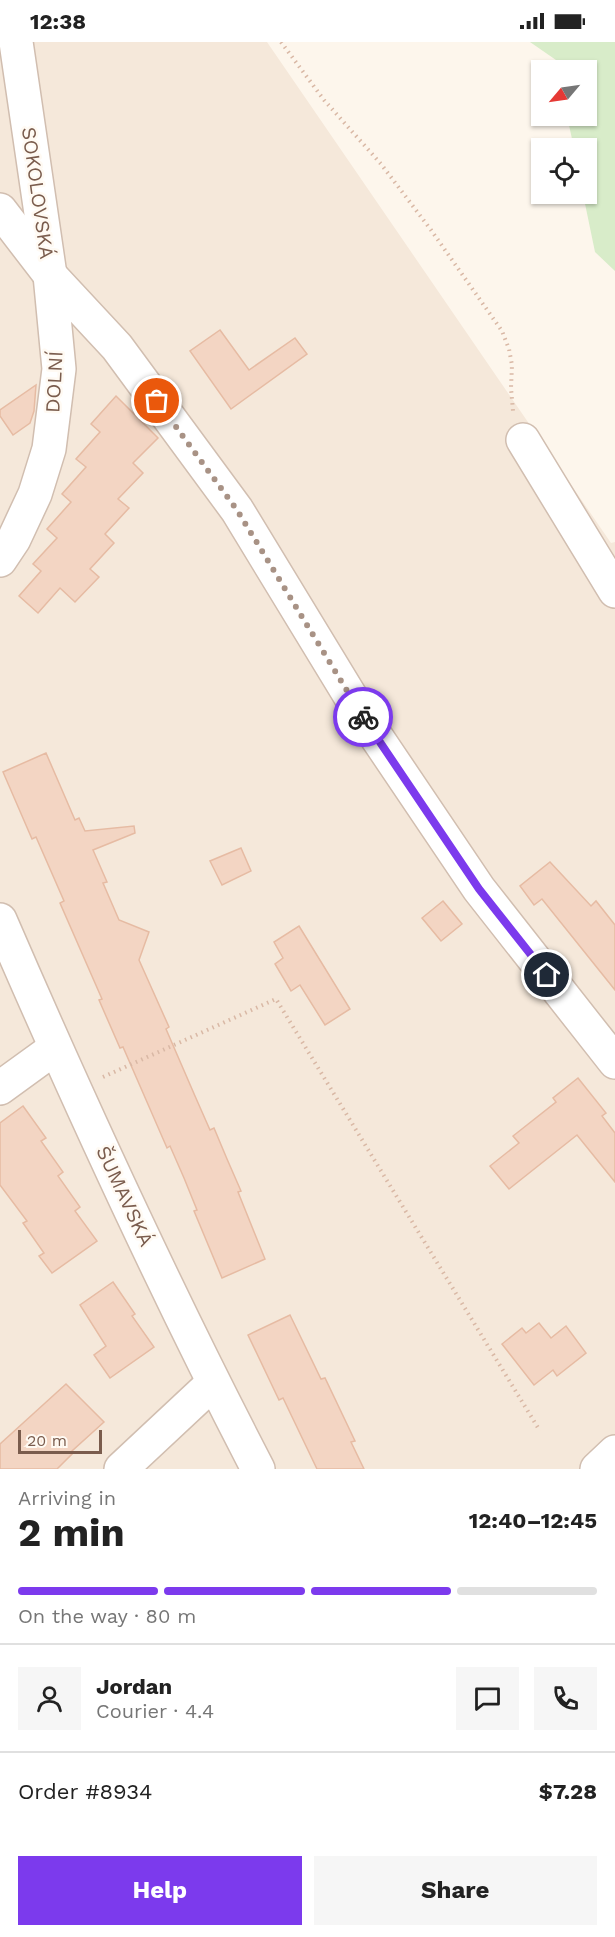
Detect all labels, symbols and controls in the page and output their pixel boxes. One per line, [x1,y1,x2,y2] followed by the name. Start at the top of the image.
[30,9,86,34] text: 12:38
[531,60,597,126] north arrow
[531,60,597,204] map controls
[17,125,59,261] street label: SOKOLOVSKÁ
[531,138,597,204] button: locate
[40,350,68,414] street label: DOLNÍ
[131,375,182,426] pin
[140,384,173,417] icon: bag
[333,687,393,747] courier
[347,701,380,734] icon: bike
[521,949,572,1000] pin
[530,958,563,991] icon: home
[91,1142,159,1250] street label: ŠUMAVSKÁ
[18,1427,102,1454] scale bar
[27,1431,67,1450] text: 20 m
[18,1486,116,1510] text: Arriving in
[469,1508,597,1533] text: 12:40–12:45
[18,1510,125,1555] text: 2 min
[18,1604,196,1628] text: On the way · 80 m
[18,1667,81,1730] button: person
[456,1667,519,1730] button: chat
[534,1667,597,1730] button: phone
[96,1674,172,1699] text: Jordan
[96,1699,214,1723] text: Courier · 4.4
[18,1779,152,1804] text: Order #8934
[539,1779,597,1804] text: $7.28
[18,1856,302,1925] button: Help
[314,1856,597,1925] button: Share

